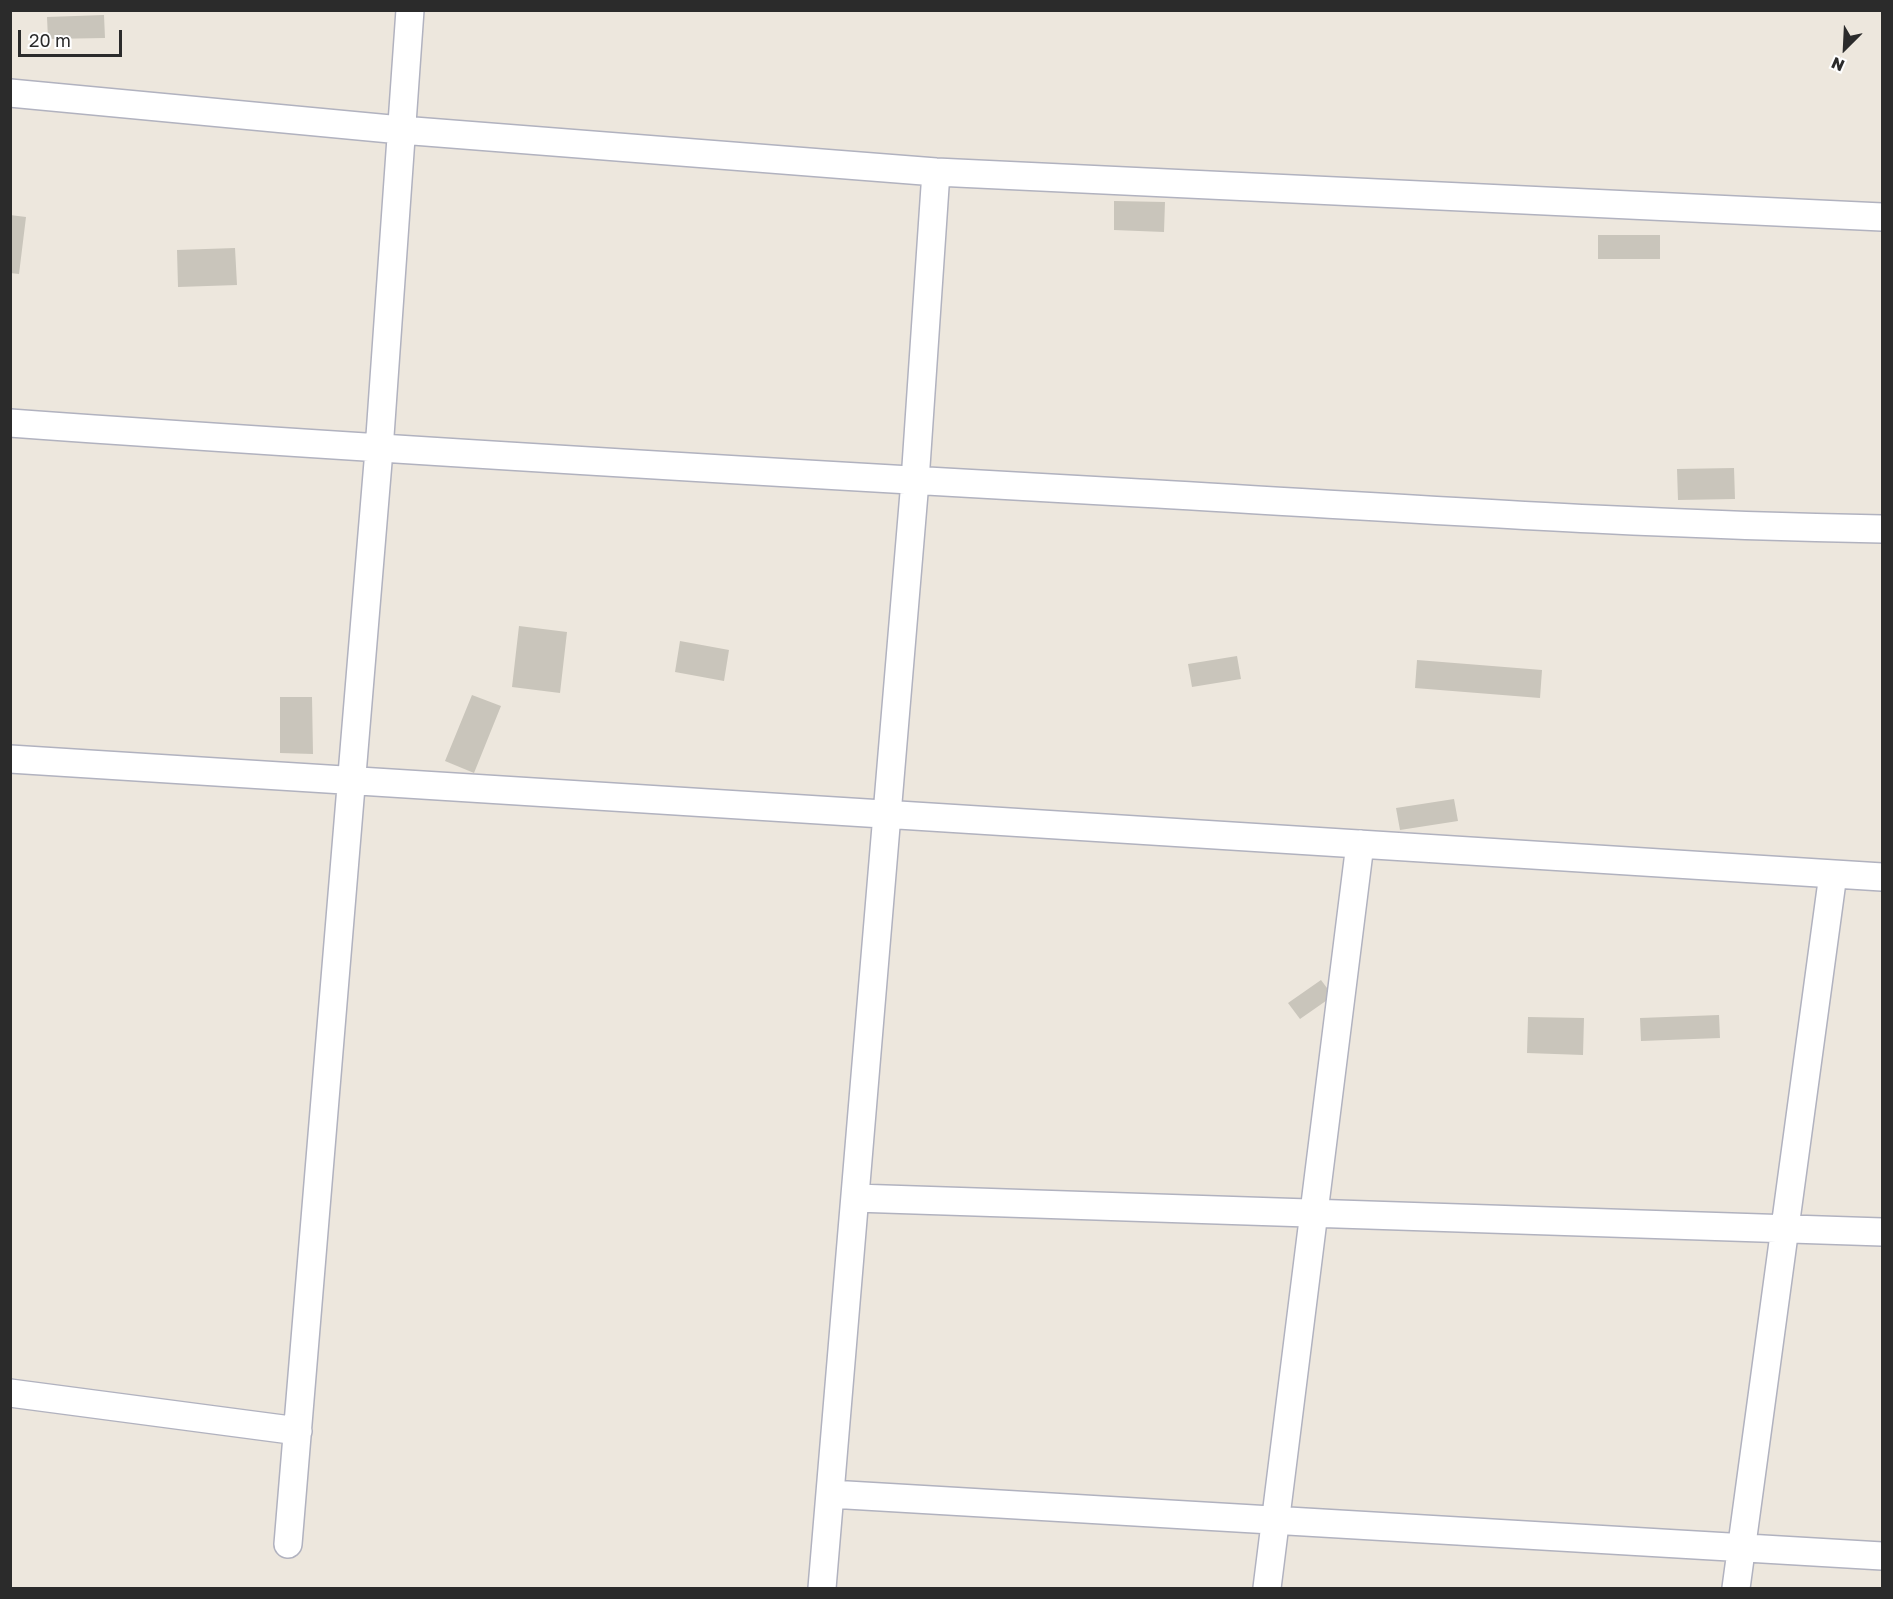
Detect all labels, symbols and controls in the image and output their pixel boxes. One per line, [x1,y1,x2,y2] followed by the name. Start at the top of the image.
[21,18,124,56] scale bar
[1815,18,1875,78] north arrow
[29,29,71,51] text: 20 m
[1828,53,1847,76] text: N

